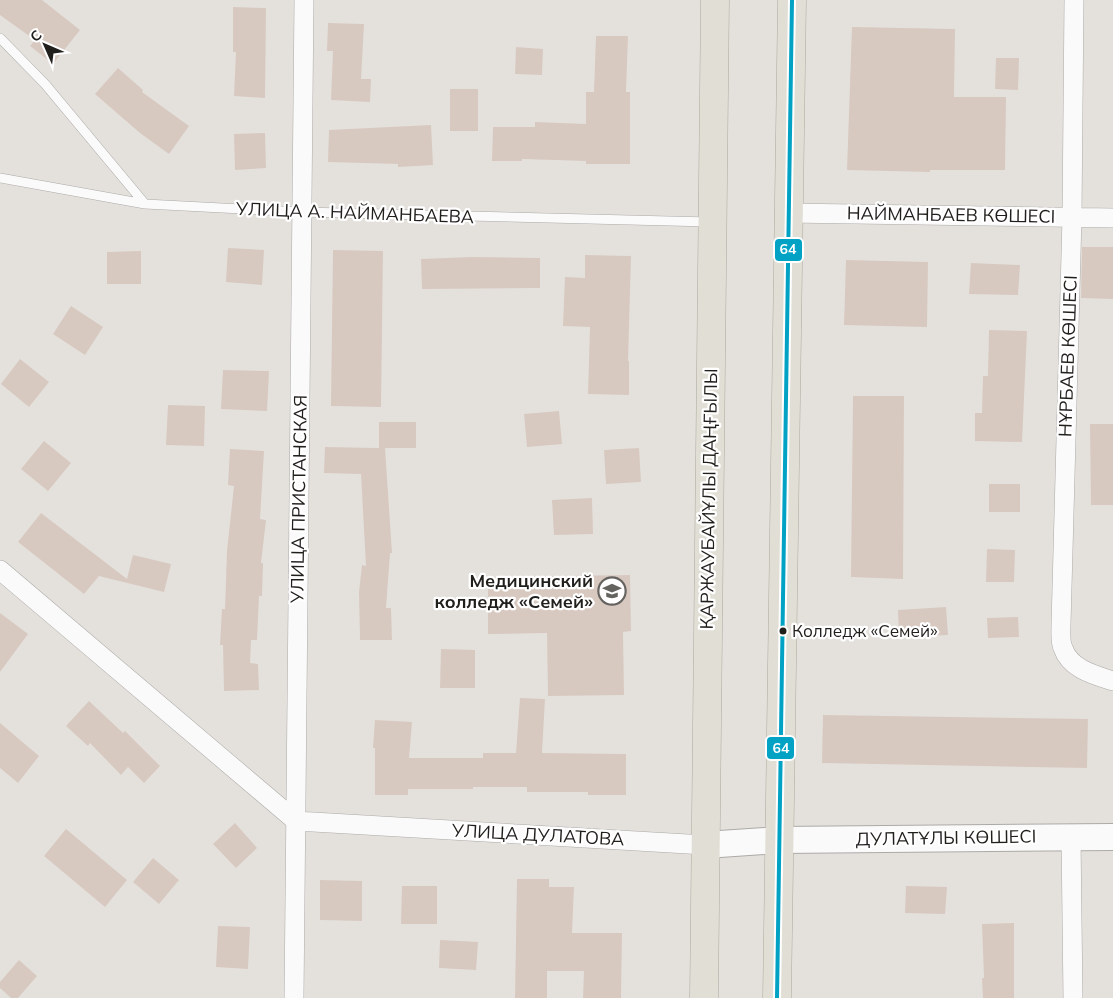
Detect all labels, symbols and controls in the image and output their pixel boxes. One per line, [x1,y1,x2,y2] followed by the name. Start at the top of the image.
[20,20,70,70] north arrow
[26,26,46,46] text: С
[235,197,474,228] street label: УЛИЦА А. НАЙМАНБАЕВА
[847,201,1055,228] street label: НАЙМАНБАЕВ КӨШЕСІ
[774,238,803,262] line badge: 64
[780,240,797,258] text: 64
[1053,275,1082,437] street label: НҰРБАЕВ КӨШЕСІ
[695,368,722,630] street label: ҚАРЖАУБАЙҰЛЫ ДАҢҒЫЛЫ
[285,395,312,604] street label: УЛИЦА ПРИСТАНСКАЯ
[434,569,593,613] place label: Медицинский колледж «Семей»
[597,576,627,606] school or university icon: Медицинский колледж «Семей»
[792,620,938,641] place label: Колледж «Семей»
[778,626,788,636] marker: Колледж «Семей»
[766,736,795,760] line badge: 64
[773,739,790,757] text: 64
[450,818,625,851] street label: УЛИЦА ДУЛАТОВА
[856,824,1036,851] street label: ДУЛАТҰЛЫ КӨШЕСІ

